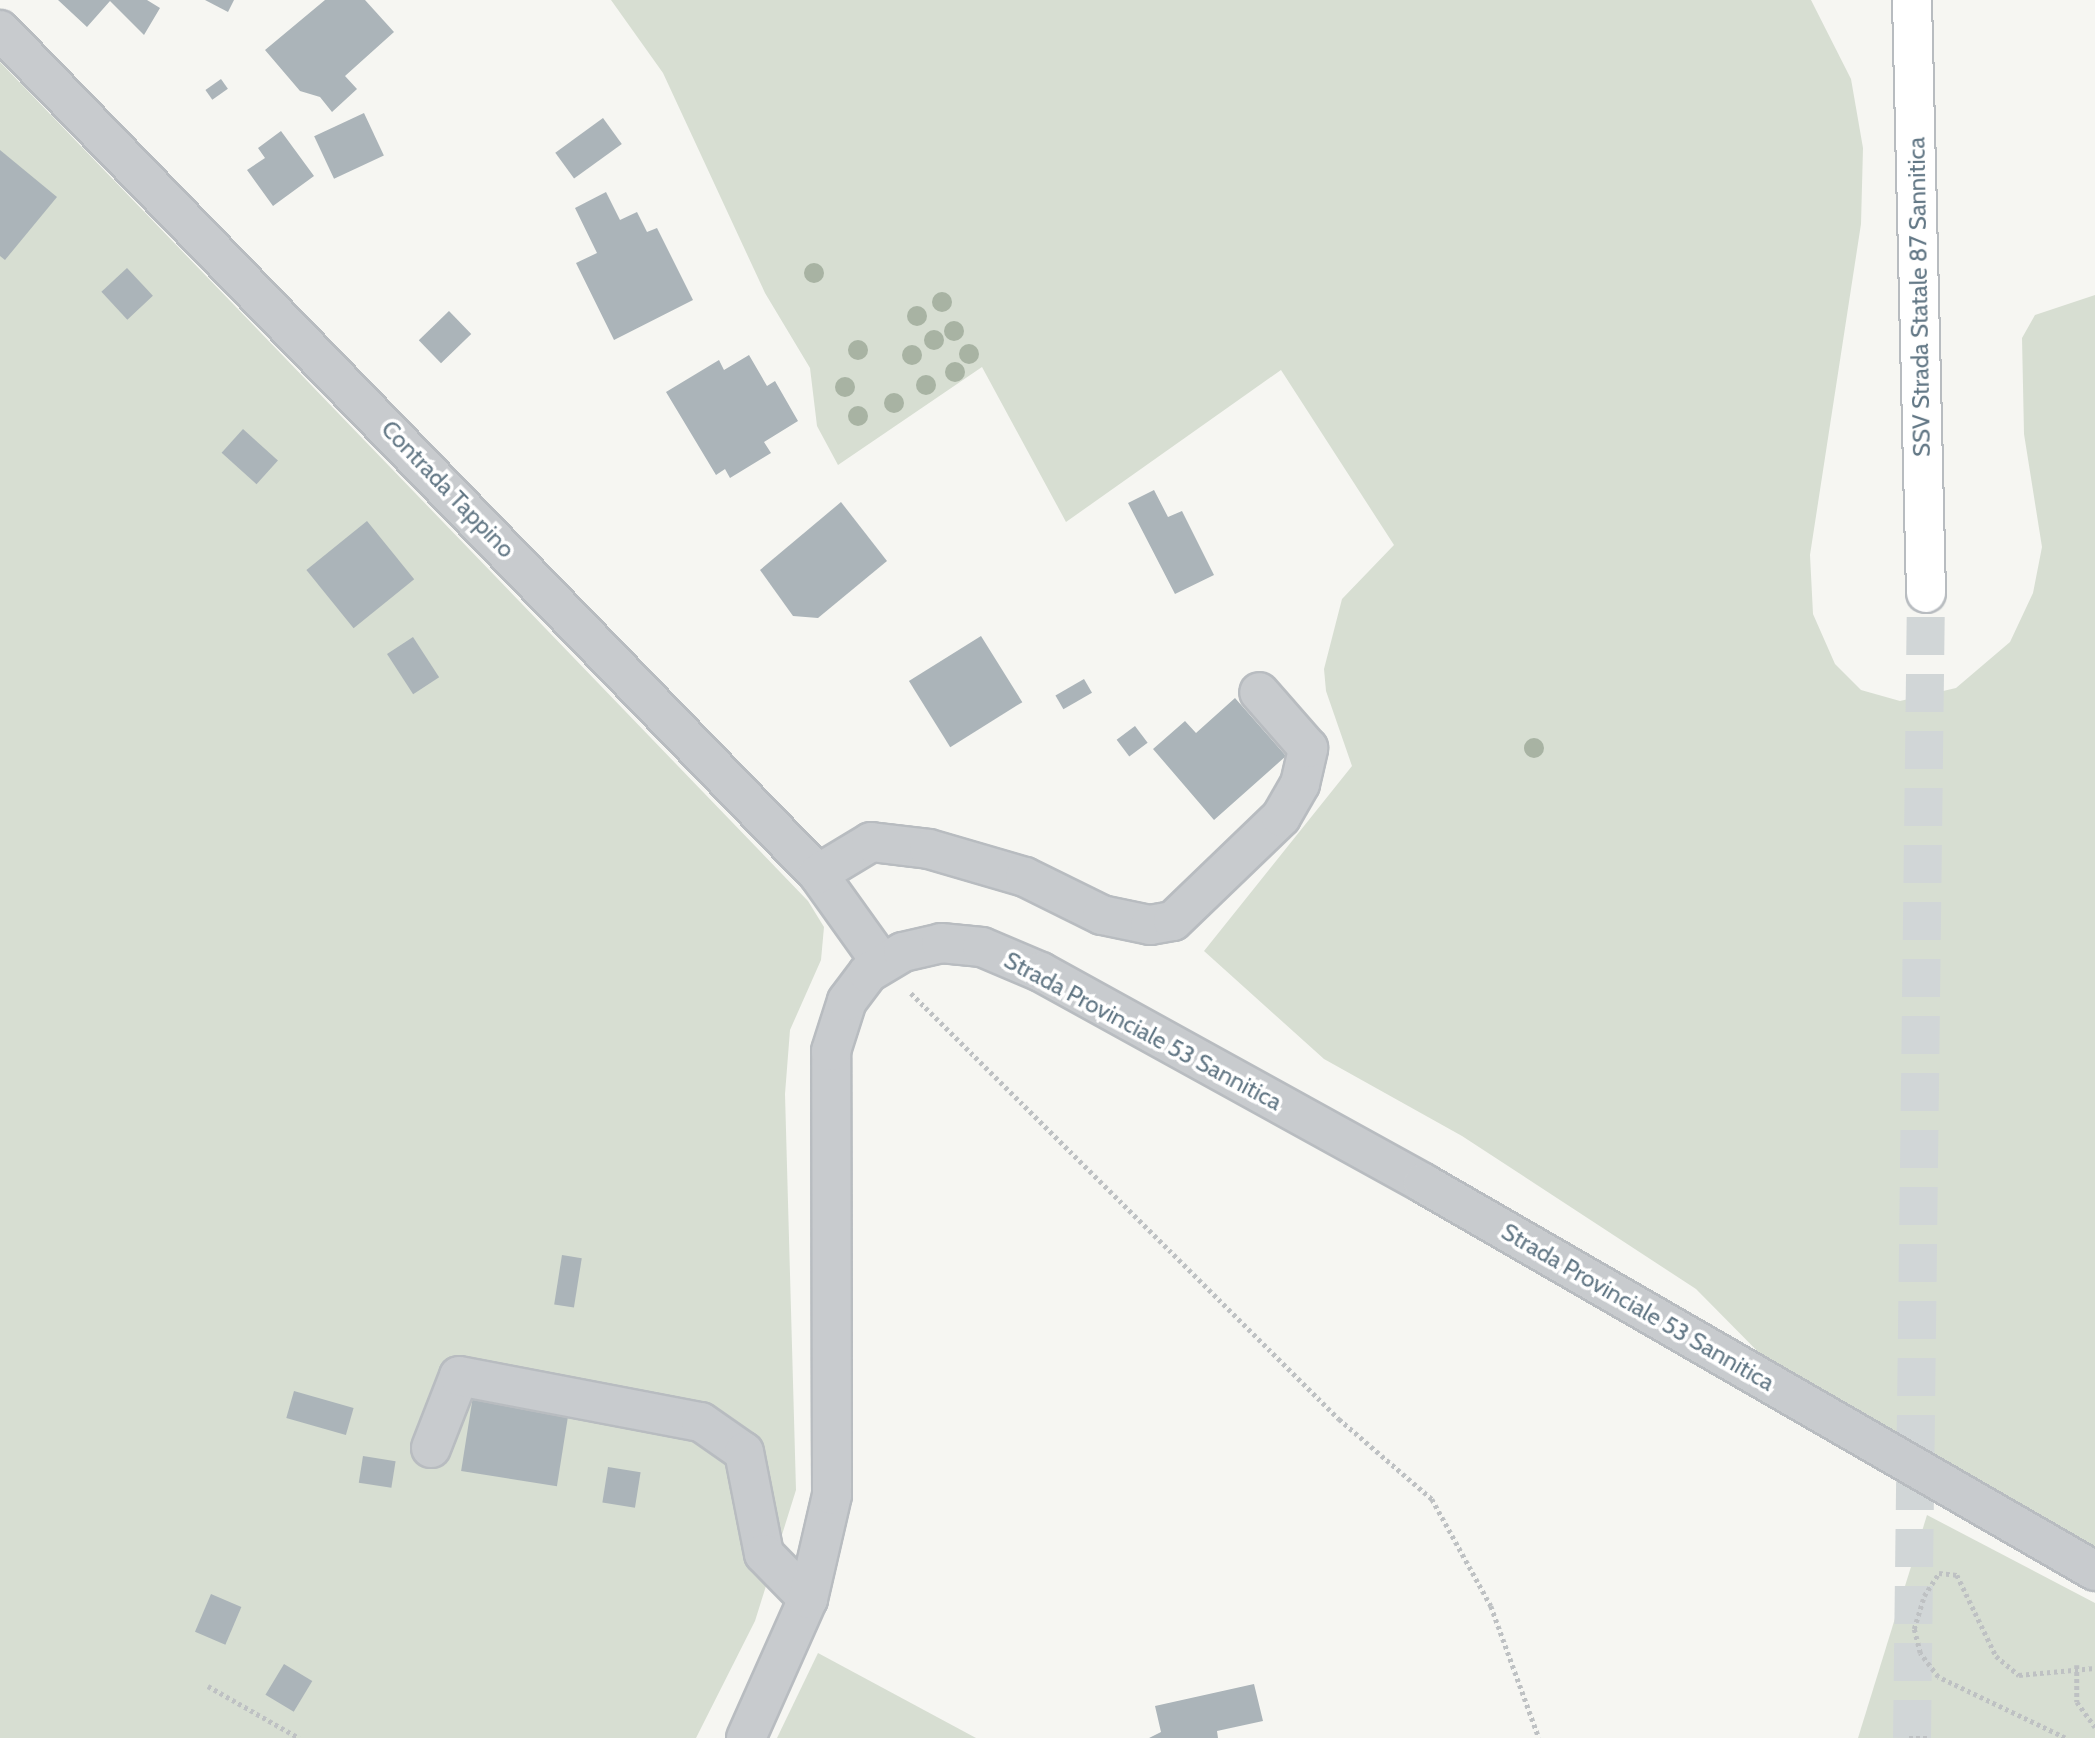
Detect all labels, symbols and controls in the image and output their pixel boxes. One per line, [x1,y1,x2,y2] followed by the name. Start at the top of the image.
[1902,137,1936,457] street label: SSV Strada Statale 87 Sannitica
[375,414,521,564] street label: Contrada Tappino
[999,945,1287,1117] street label: Strada Provinciale 53 Sannitica
[1496,1217,1780,1397] street label: Strada Provinciale 53 Sannitica

